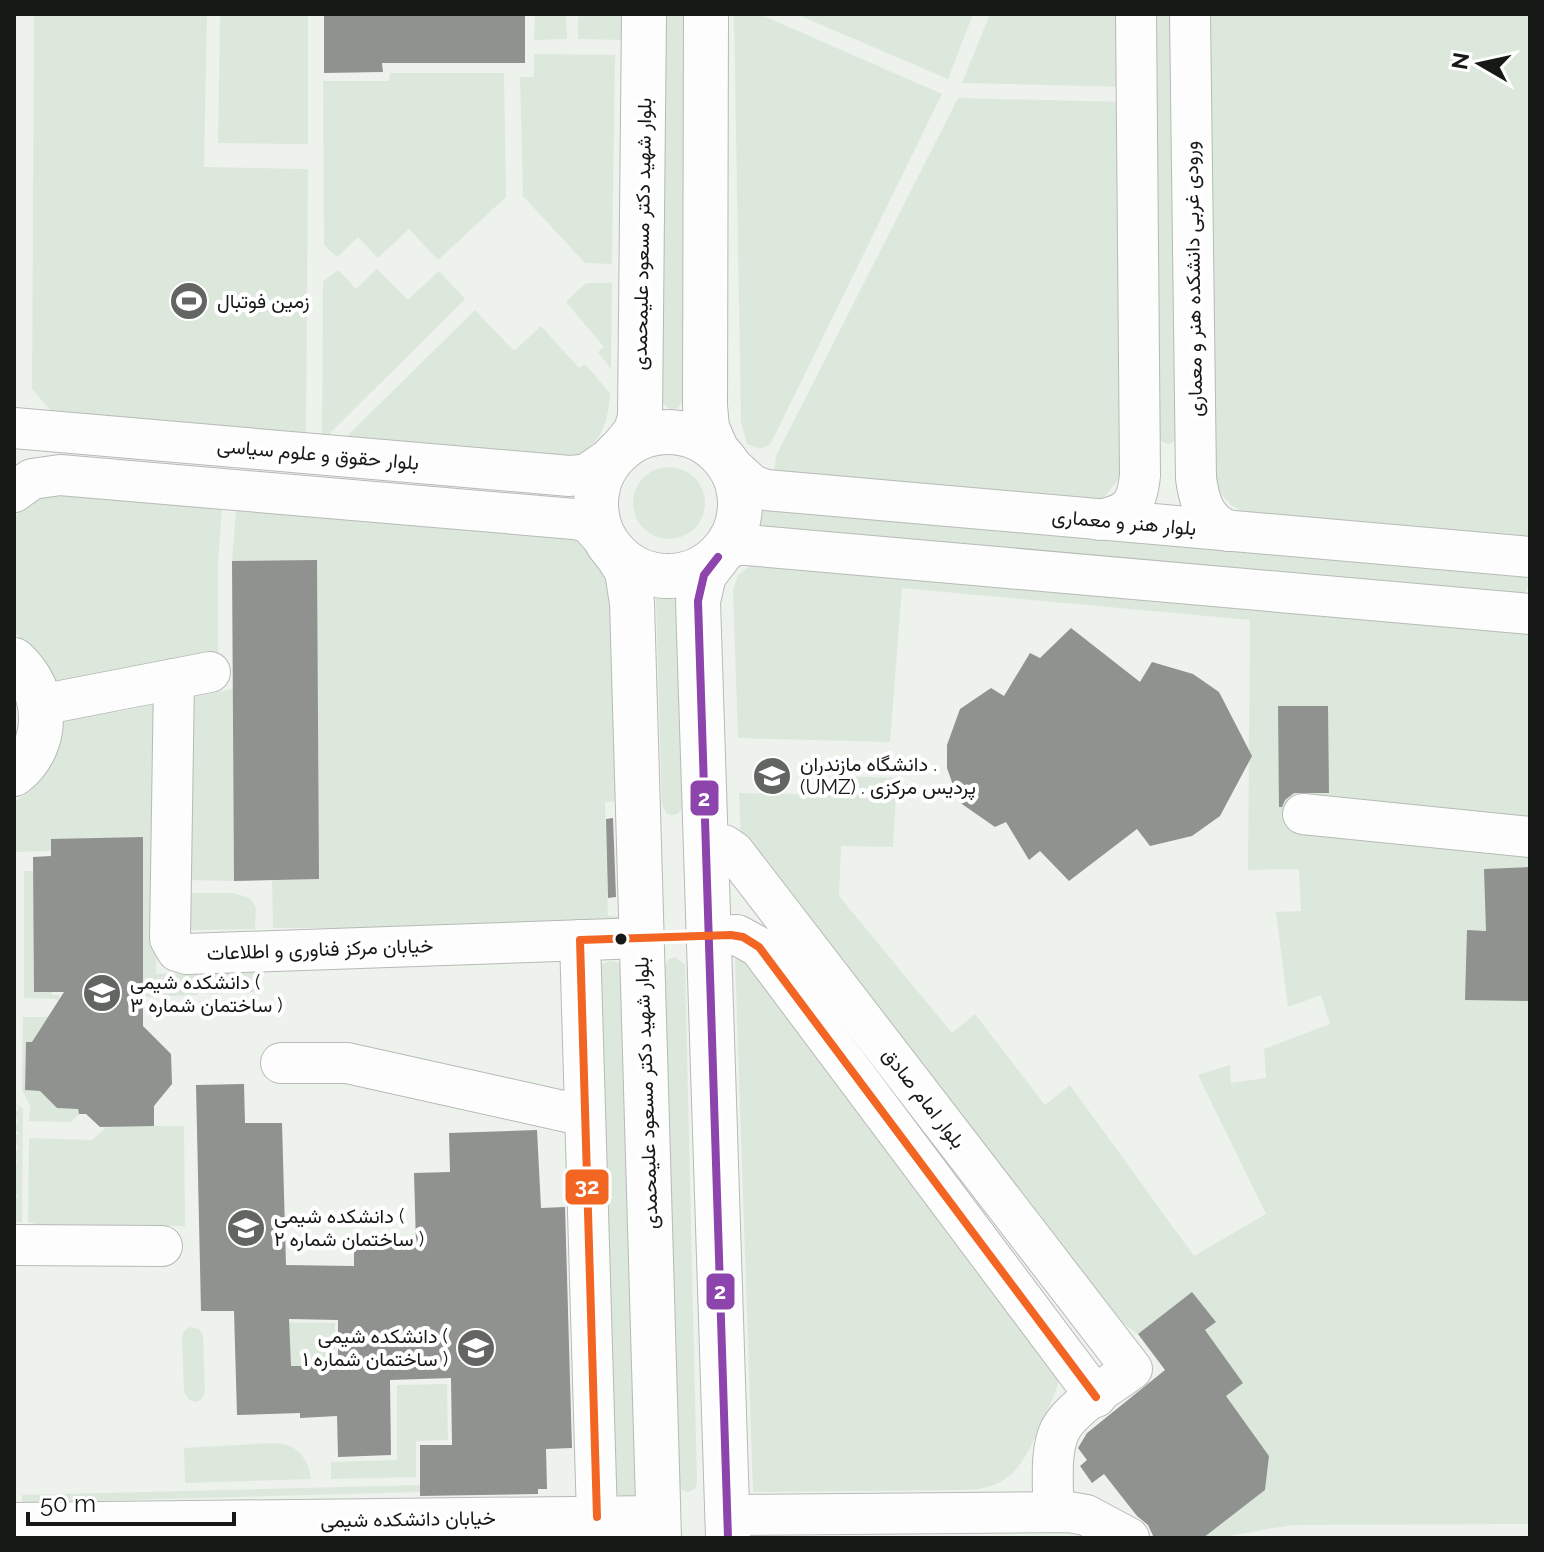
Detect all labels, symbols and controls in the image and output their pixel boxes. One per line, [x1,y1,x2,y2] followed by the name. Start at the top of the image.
[1440,24,1520,104] north arrow
[1446,51,1474,71] text: N
[628,98,657,371] street label: بلوار شهید دکتر مسعود علیمحمدی
[1179,141,1208,417] street label: ورودی غربی دانشکده هنر و معماری
[168,280,210,322] sports icon: زمین فوتبال
[217,289,310,314] place label: زمین فوتبال
[216,433,420,476] street label: بلوار حقوق و علوم سیاسی
[1051,504,1197,541] street label: بلوار هنر و معماری
[800,752,976,801] place label: دانشگاه مازندران . (UMZ) . پردیس مرکزی
[751,755,793,797] school or university icon: دانشگاه مازندران . (UMZ) . پردیس مرکزی
[689,779,720,817] line badge: 2
[698,785,710,811] text: 2
[613,931,629,947] unlabelled marker
[206,933,434,966] street label: خیابان مرکز فناوری و اطلاعات
[629,956,664,1230] street label: بلوار شهید دکتر مسعود علیمحمدی
[130,970,283,1018] place label: دانشکده شیمی ( ساختمان شماره ۳ )
[81,972,123,1014] school or university icon: دانشکده شیمی ( ساختمان شماره ۳ )
[877,1043,971,1154] street label: بلوار امام صادق
[564,1168,610,1206] line badge: 32
[575,1173,599,1199] text: 32
[274,1204,424,1252] place label: دانشکده شیمی ( ساختمان شماره ۲ )
[225,1207,267,1249] school or university icon: دانشکده شیمی ( ساختمان شماره ۲ )
[705,1272,736,1311] line badge: 2
[714,1278,726,1304] text: 2
[303,1324,448,1372] place label: دانشکده شیمی ( ساختمان شماره ۱ )
[455,1327,497,1369] school or university icon: دانشکده شیمی ( ساختمان شماره ۱ )
[28,1476,234,1526] scale bar
[40,1489,96,1518] text: 50 m
[320,1505,496,1533] street label: خیابان دانشکده شیمی

